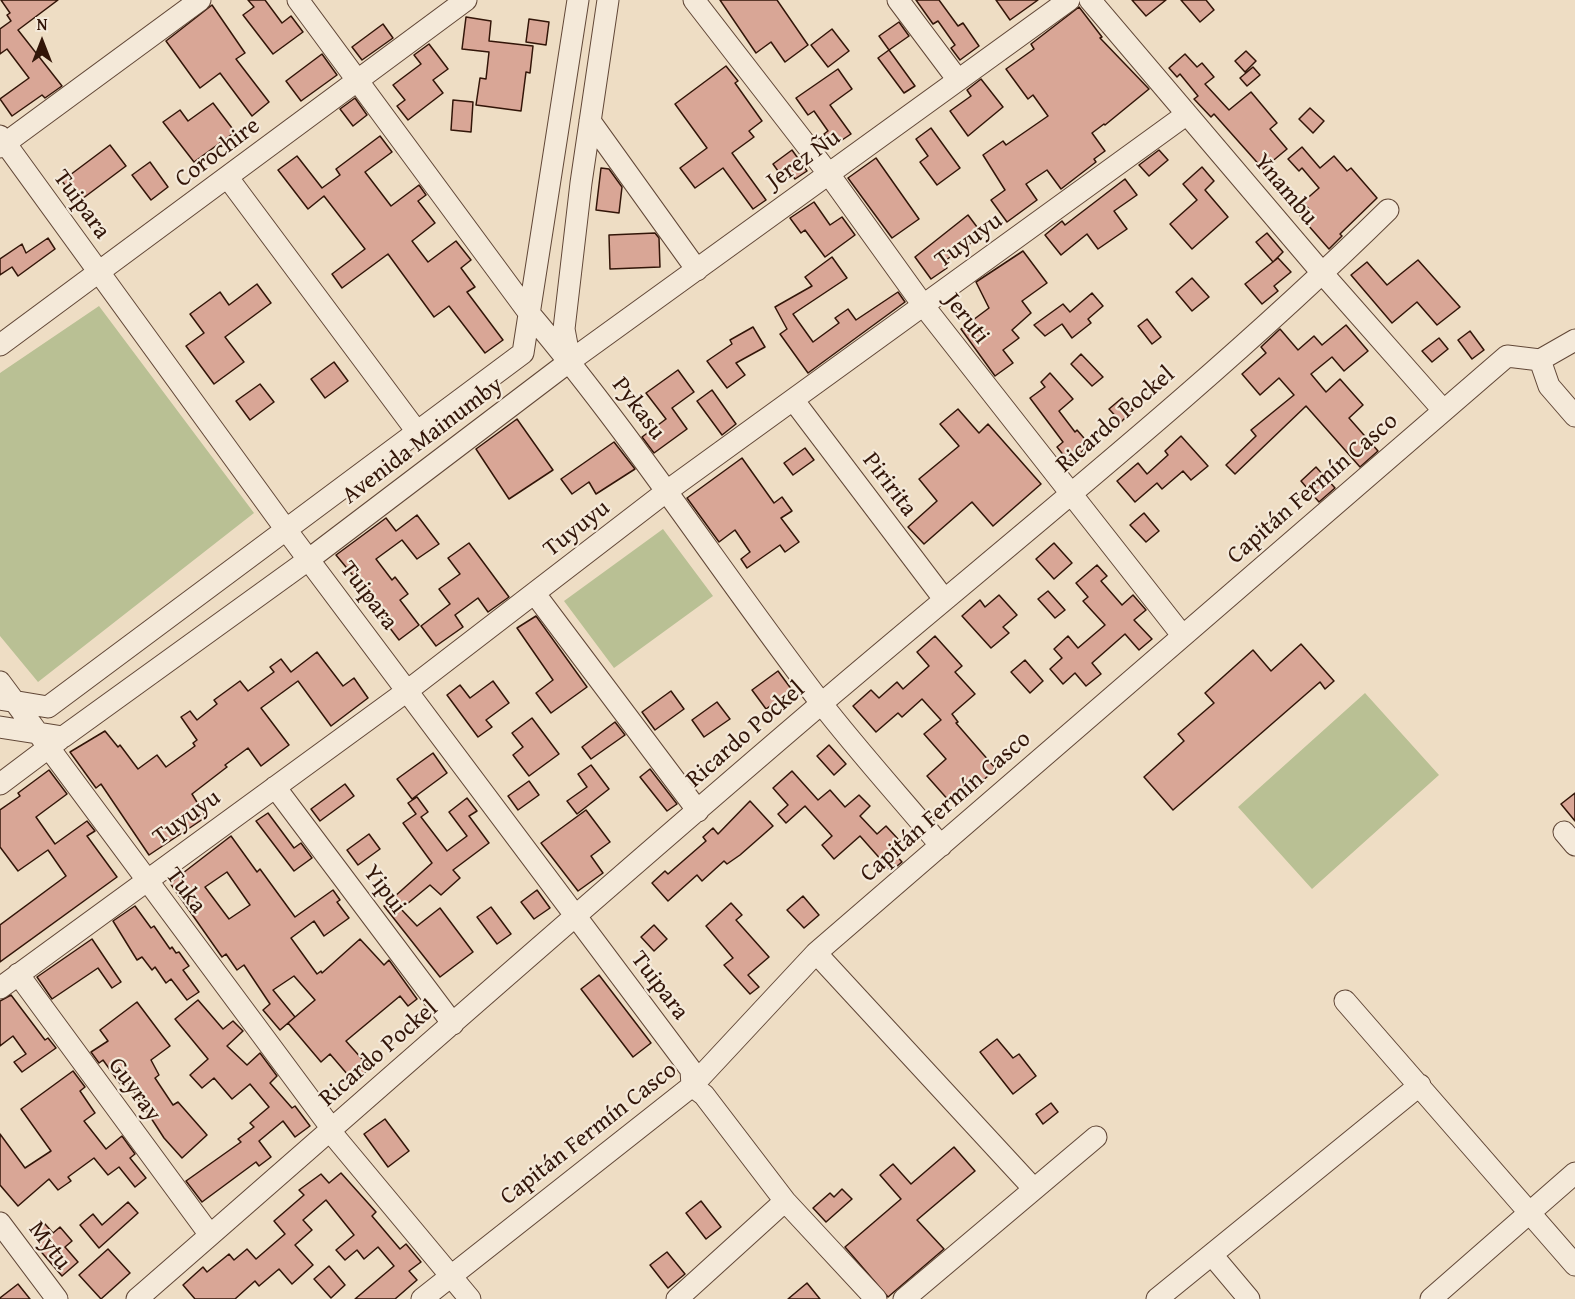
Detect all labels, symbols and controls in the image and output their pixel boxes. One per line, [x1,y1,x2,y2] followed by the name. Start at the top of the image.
[12,12,72,72] north arrow
[37,12,47,36] text: N
[170,112,266,194] street label: Corochire
[762,124,846,196] street label: Jerez Ñu
[1247,148,1323,232] street label: Ynambu
[46,165,116,245] street label: Tuipara
[930,207,1008,275] street label: Tuyuyu
[937,288,995,350] street label: Jeruti
[1051,361,1181,479] street label: Ricardo Pockel
[337,371,509,511] street label: Avenida Mainumby
[605,372,671,446] street label: Pykasu
[1222,407,1404,571] street label: Capitán Fermín Casco
[856,447,922,523] street label: Piririta
[538,494,616,564] street label: Tuyuyu
[333,556,403,636] street label: Tuipara
[681,676,811,794] street label: Ricardo Pockel
[855,725,1037,889] street label: Capitán Fermín Casco
[148,784,226,852] street label: Tuyuyu
[356,860,412,920] street label: Yipui
[158,862,212,920] street label: Tuka
[624,946,694,1026] street label: Tuipara
[314,995,444,1113] street label: Ricardo Pockel
[101,1052,167,1128] street label: Guyray
[495,1056,683,1212] street label: Capitán Fermín Casco
[22,1216,76,1276] street label: Mytu

